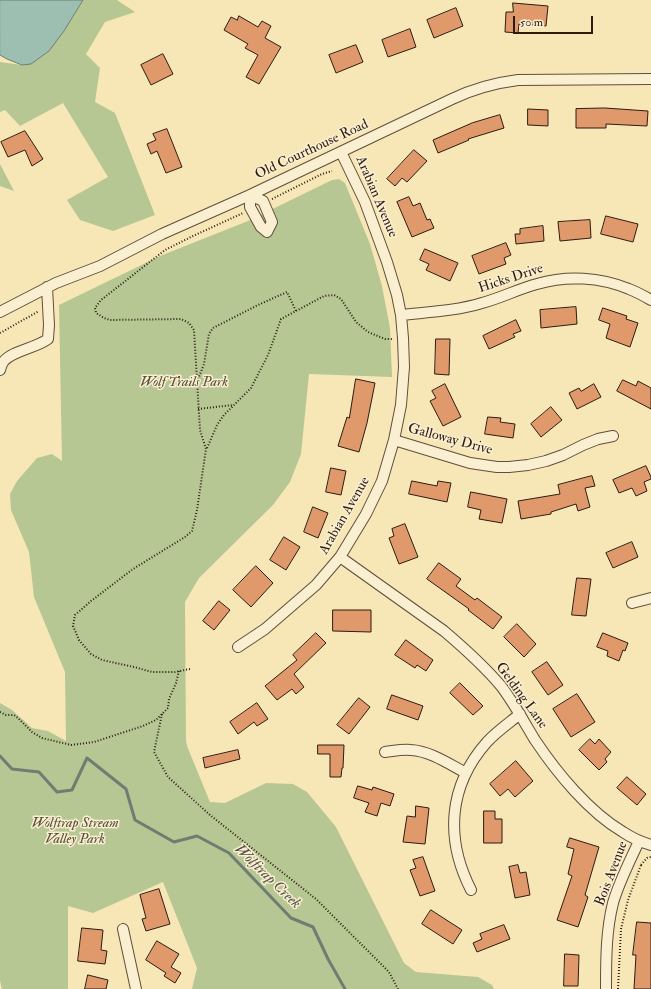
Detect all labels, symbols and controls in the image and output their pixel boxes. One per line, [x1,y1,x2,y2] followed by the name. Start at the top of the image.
[515,8,595,34] scale bar
[520,15,543,30] text: 50 m
[253,116,371,184] street label: Old Courthouse Road
[351,154,401,240] street label: Arabian Avenue
[476,261,546,297] street label: Hicks Drive
[140,375,228,391] park label: Wolf Trails Park
[406,421,494,459] street label: Galloway Drive
[316,474,374,558] street label: Arabian Avenue
[491,660,551,732] street label: Gelding Lane
[32,816,118,848] park label: Wolftrap Stream Valley Park
[592,839,632,909] street label: Bois Avenue
[230,841,304,913] water label: Wolftrap Creek

